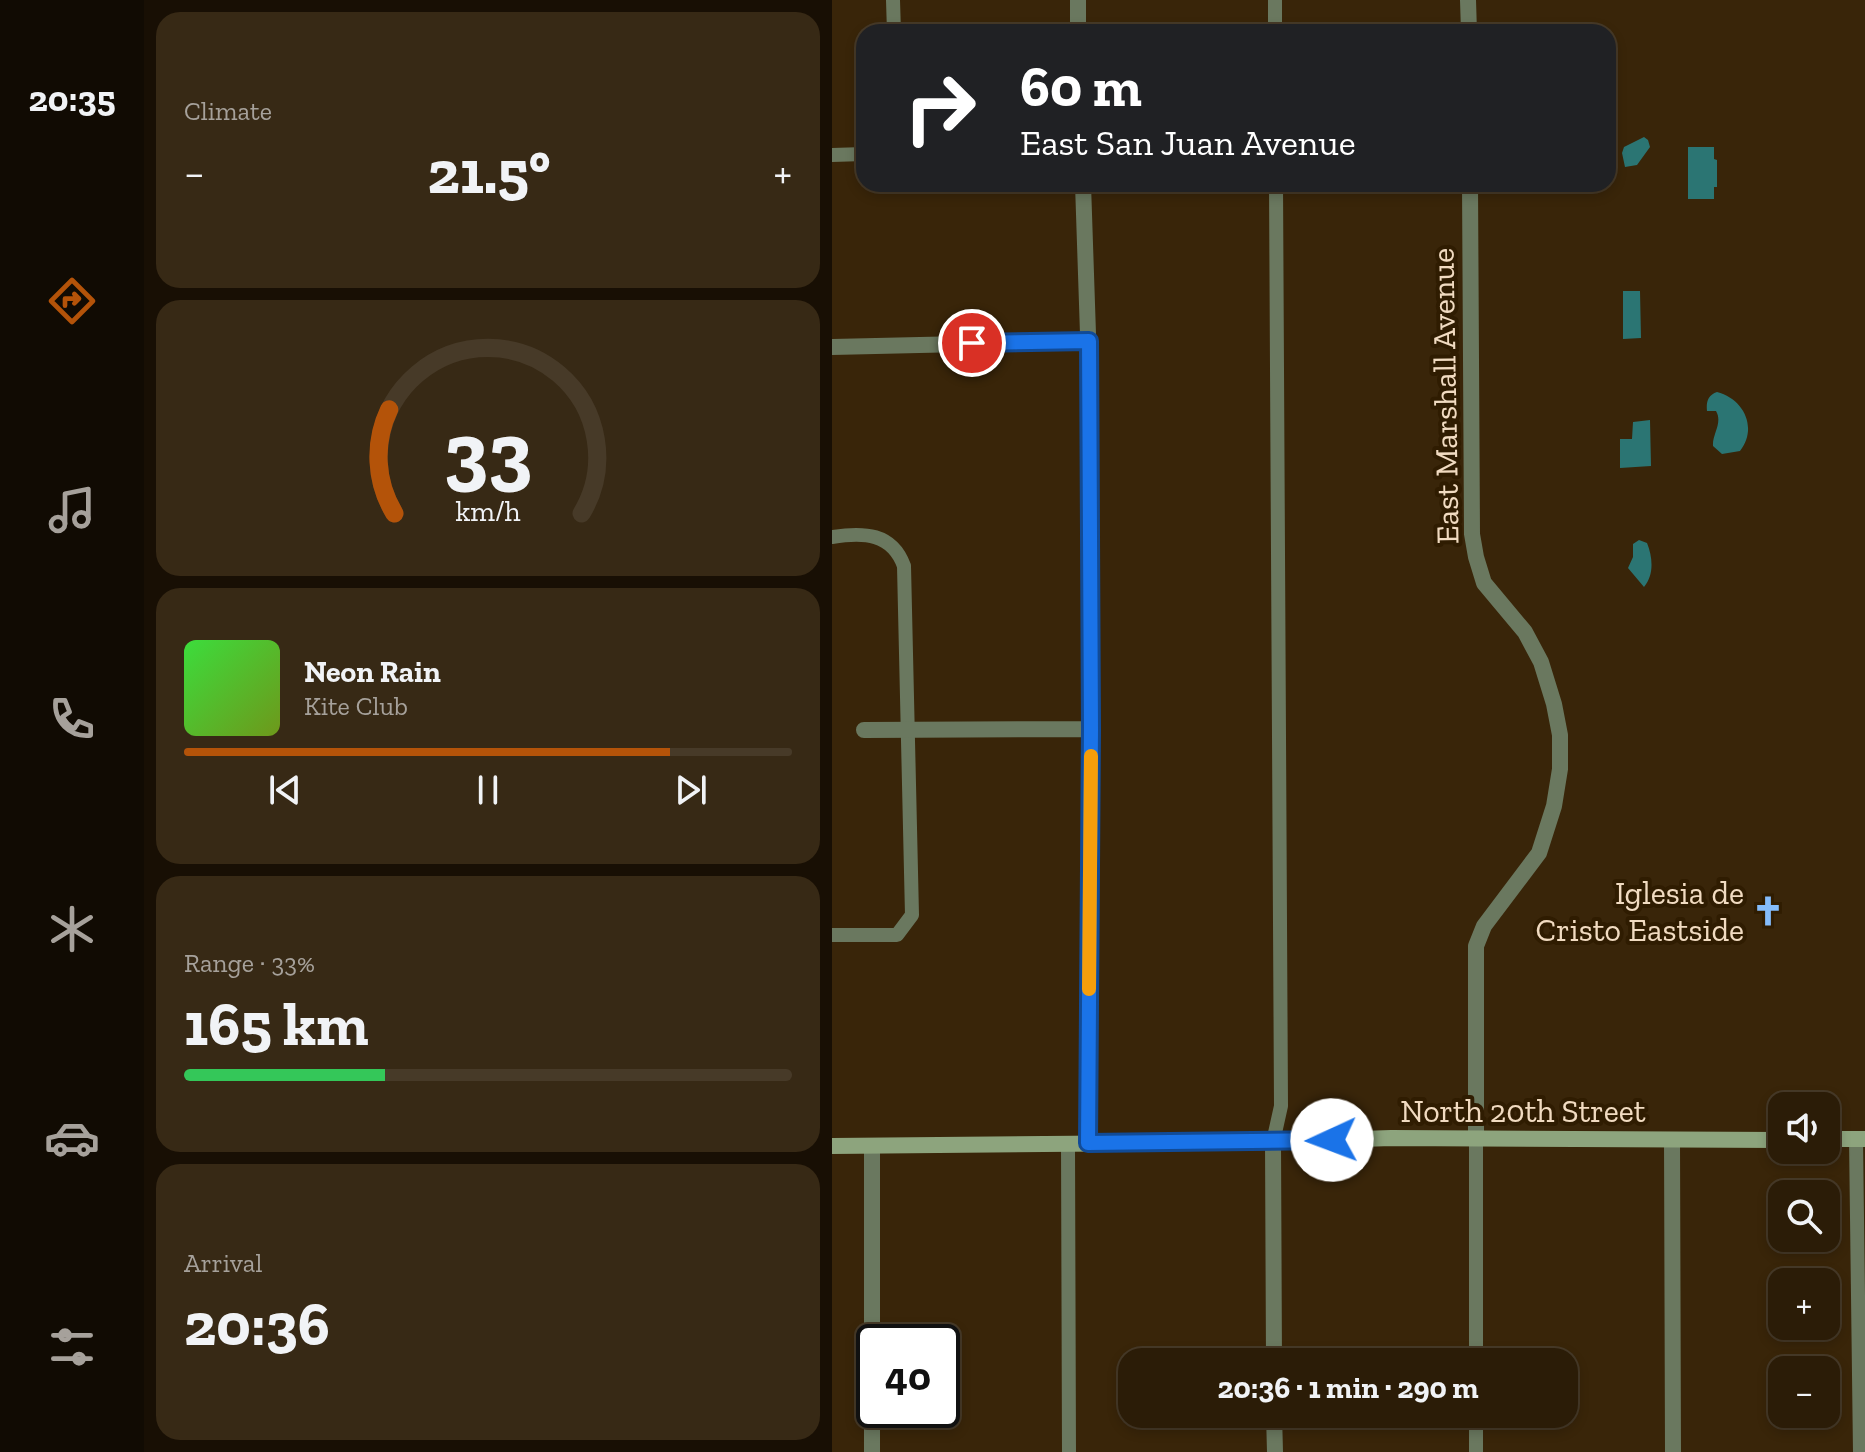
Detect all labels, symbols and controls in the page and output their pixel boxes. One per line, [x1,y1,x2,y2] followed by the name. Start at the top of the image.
[1020,53,1142,120] text: 60 m
[888,56,992,160] icon: right
[29,77,115,120] text: 20:35
[184,95,272,127] text: Climate
[1020,121,1356,164] text: East San Juan Avenue
[427,136,551,208] text: 21.5°
[184,146,205,199] text: −
[773,146,792,199] text: +
[1423,248,1467,544] street label: East Marshall Avenue
[44,273,100,329] icon: directions
[938,309,1006,377] pin
[950,321,994,365] icon: arrive
[444,401,532,501] text: 33
[44,482,100,538] icon: music
[455,494,521,528] text: km/h
[304,654,441,690] text: Neon Rain
[304,690,408,722] text: Kite Club
[44,691,100,747] icon: phone
[263,768,307,812] icon: previous
[466,768,510,812] icon: pause
[669,768,713,812] icon: next
[1536,874,1744,949] place label: Iglesia de Cristo Eastside
[1751,894,1785,928] church icon: Iglesia de Cristo Eastside
[44,901,100,957] icon: climate
[184,947,315,979] text: Range · 33%
[184,988,369,1060] text: 165 km
[1400,1092,1646,1130] street label: North 20th Street
[1768,1092,1840,1428] map controls
[1768,1092,1840,1164] button: sound
[1290,1098,1374,1182] position arrow
[44,1110,100,1166] icon: car
[1768,1180,1840,1252] button: search
[184,1247,262,1279] text: Arrival
[1768,1268,1840,1340] button: +
[184,1288,330,1360] text: 20:36
[44,1319,100,1375] icon: filters
[856,1324,960,1428] speed limit sign: 40
[1768,1356,1840,1428] button: −
[1217,1370,1479,1406] text: 20:36 · 1 min · 290 m

